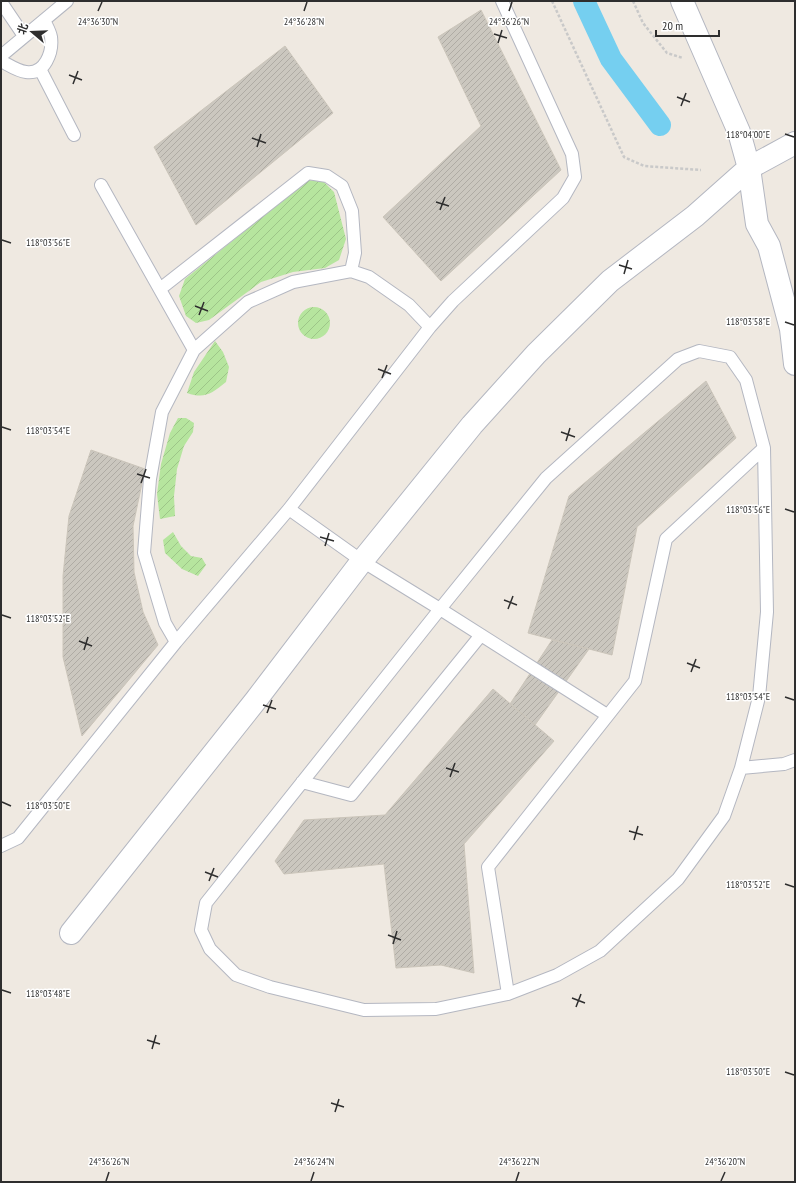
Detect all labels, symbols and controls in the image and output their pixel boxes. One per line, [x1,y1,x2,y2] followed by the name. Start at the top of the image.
[12,12,52,52] north arrow
[656,12,719,38] scale bar
[78,15,118,28] text: 24°36'30"N
[284,15,324,28] text: 24°36'28"N
[489,15,529,28] text: 24°36'26"N
[662,18,683,33] text: 20 m
[14,21,31,36] text: 北
[726,128,770,141] text: 118°04'00"E
[26,236,70,249] text: 118°03'56"E
[726,315,770,328] text: 118°03'58"E
[26,424,70,437] text: 118°03'54"E
[726,503,770,516] text: 118°03'56"E
[26,612,70,625] text: 118°03'52"E
[726,690,770,703] text: 118°03'54"E
[26,799,70,812] text: 118°03'50"E
[726,878,770,891] text: 118°03'52"E
[26,987,70,1000] text: 118°03'48"E
[726,1065,770,1078] text: 118°03'50"E
[89,1155,129,1168] text: 24°36'26"N
[294,1155,334,1168] text: 24°36'24"N
[499,1155,539,1168] text: 24°36'22"N
[705,1155,745,1168] text: 24°36'20"N

